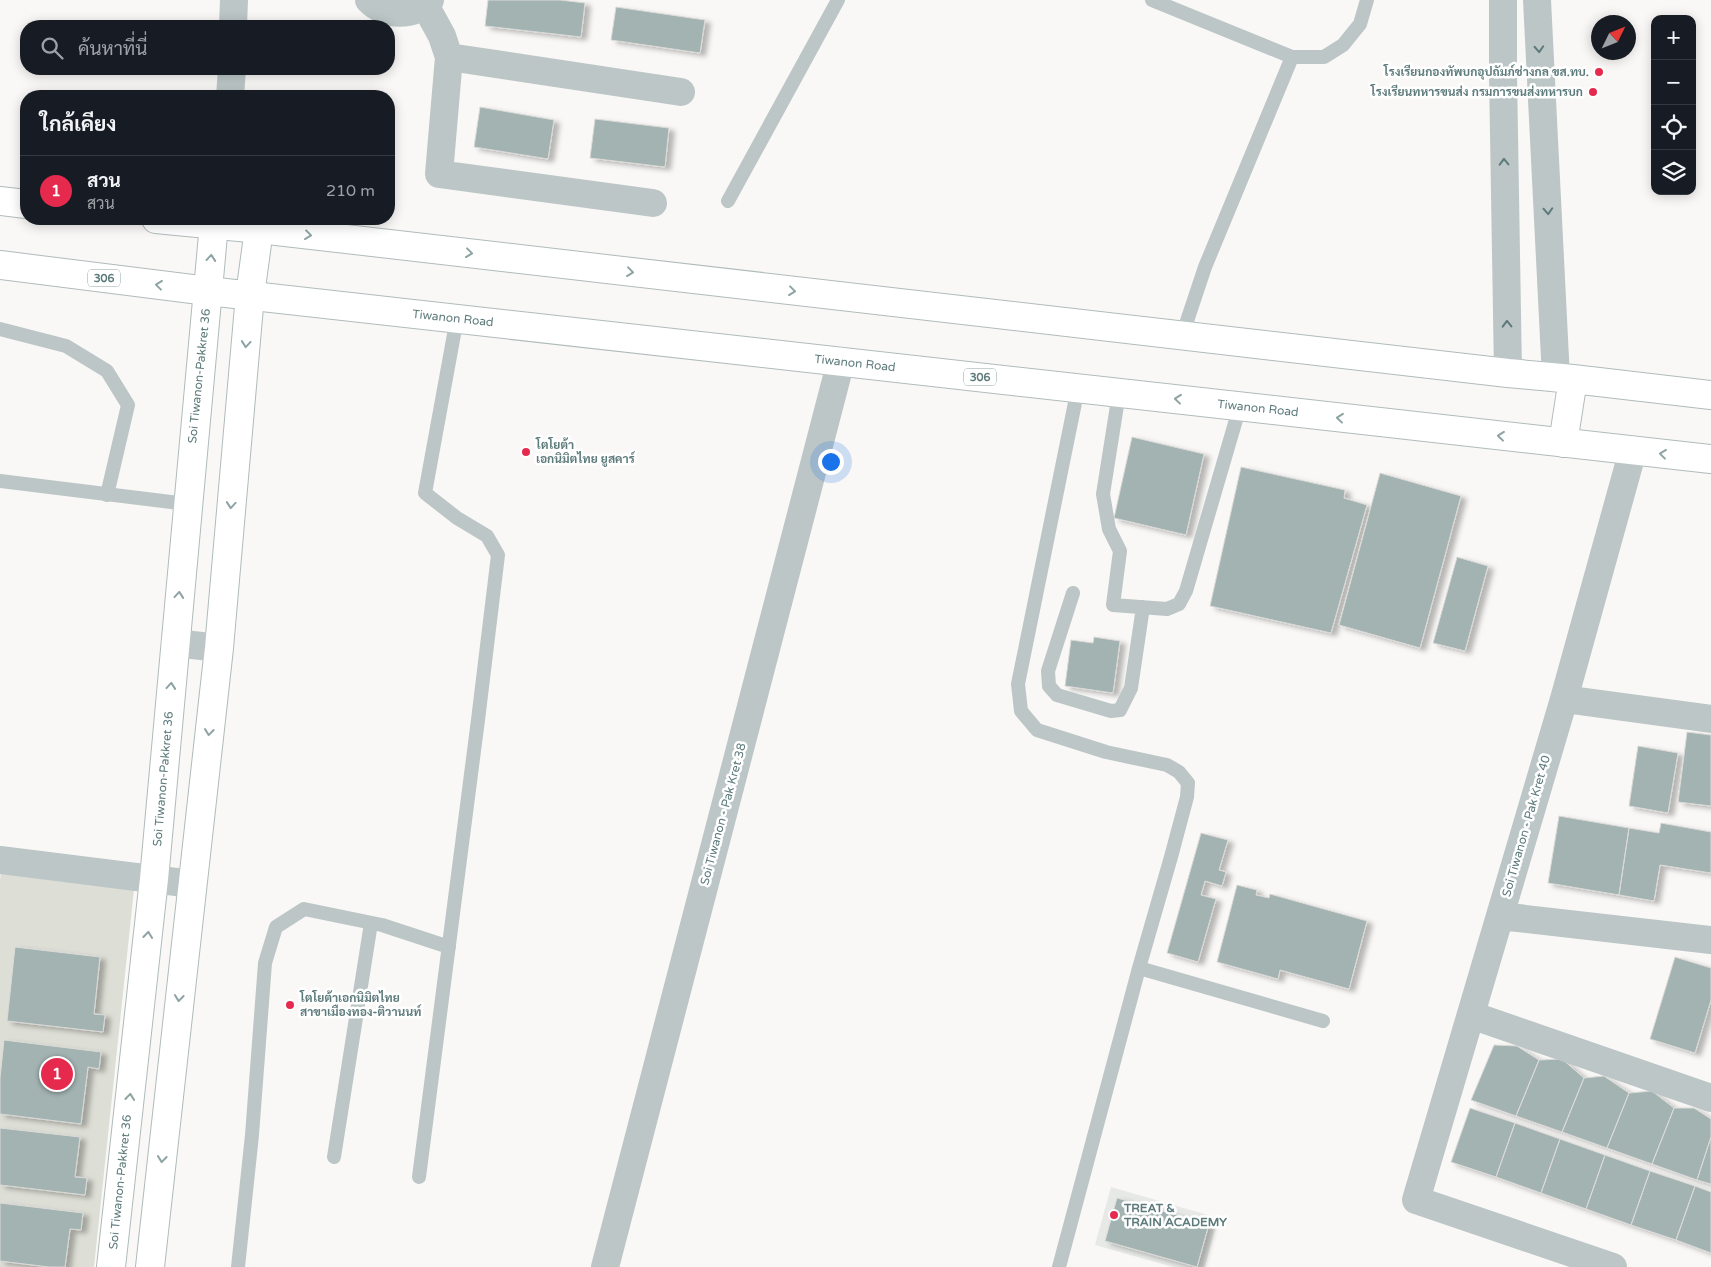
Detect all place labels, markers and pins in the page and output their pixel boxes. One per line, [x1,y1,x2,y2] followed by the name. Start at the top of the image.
[1383,64,1589,80] place label: โรงเรียนกองทัพบกอุปถัมภ์ช่างกล ขส.ทบ.
[1593,66,1605,78] marker: โรงเรียนกองทัพบกอุปถัมภ์ช่างกล ขส.ทบ.
[1370,84,1583,99] place label: โรงเรียนทหารขนส่ง กรมการขนส่งทหารบก
[1587,86,1599,98] marker: โรงเรียนทหารขนส่ง กรมการขนส่งทหารบก
[535,437,636,467] place label: โตโยต้า เอกนิมิตไทย ยูสคาร์
[520,446,532,458] marker: โตโยต้า เอกนิมิตไทย ยูสคาร์
[299,990,422,1019] place label: โตโยต้าเอกนิมิตไทย สาขาเมืองทอง-ติวานนท์
[284,999,296,1011] marker: โตโยต้าเอกนิมิตไทย สาขาเมืองทอง-ติวานนท์
[41,1055,73,1093] pin: 1
[1123,1201,1227,1229] place label: TREAT & TRAIN ACADEMY
[1108,1209,1120,1221] marker: TREAT & TRAIN ACADEMY

